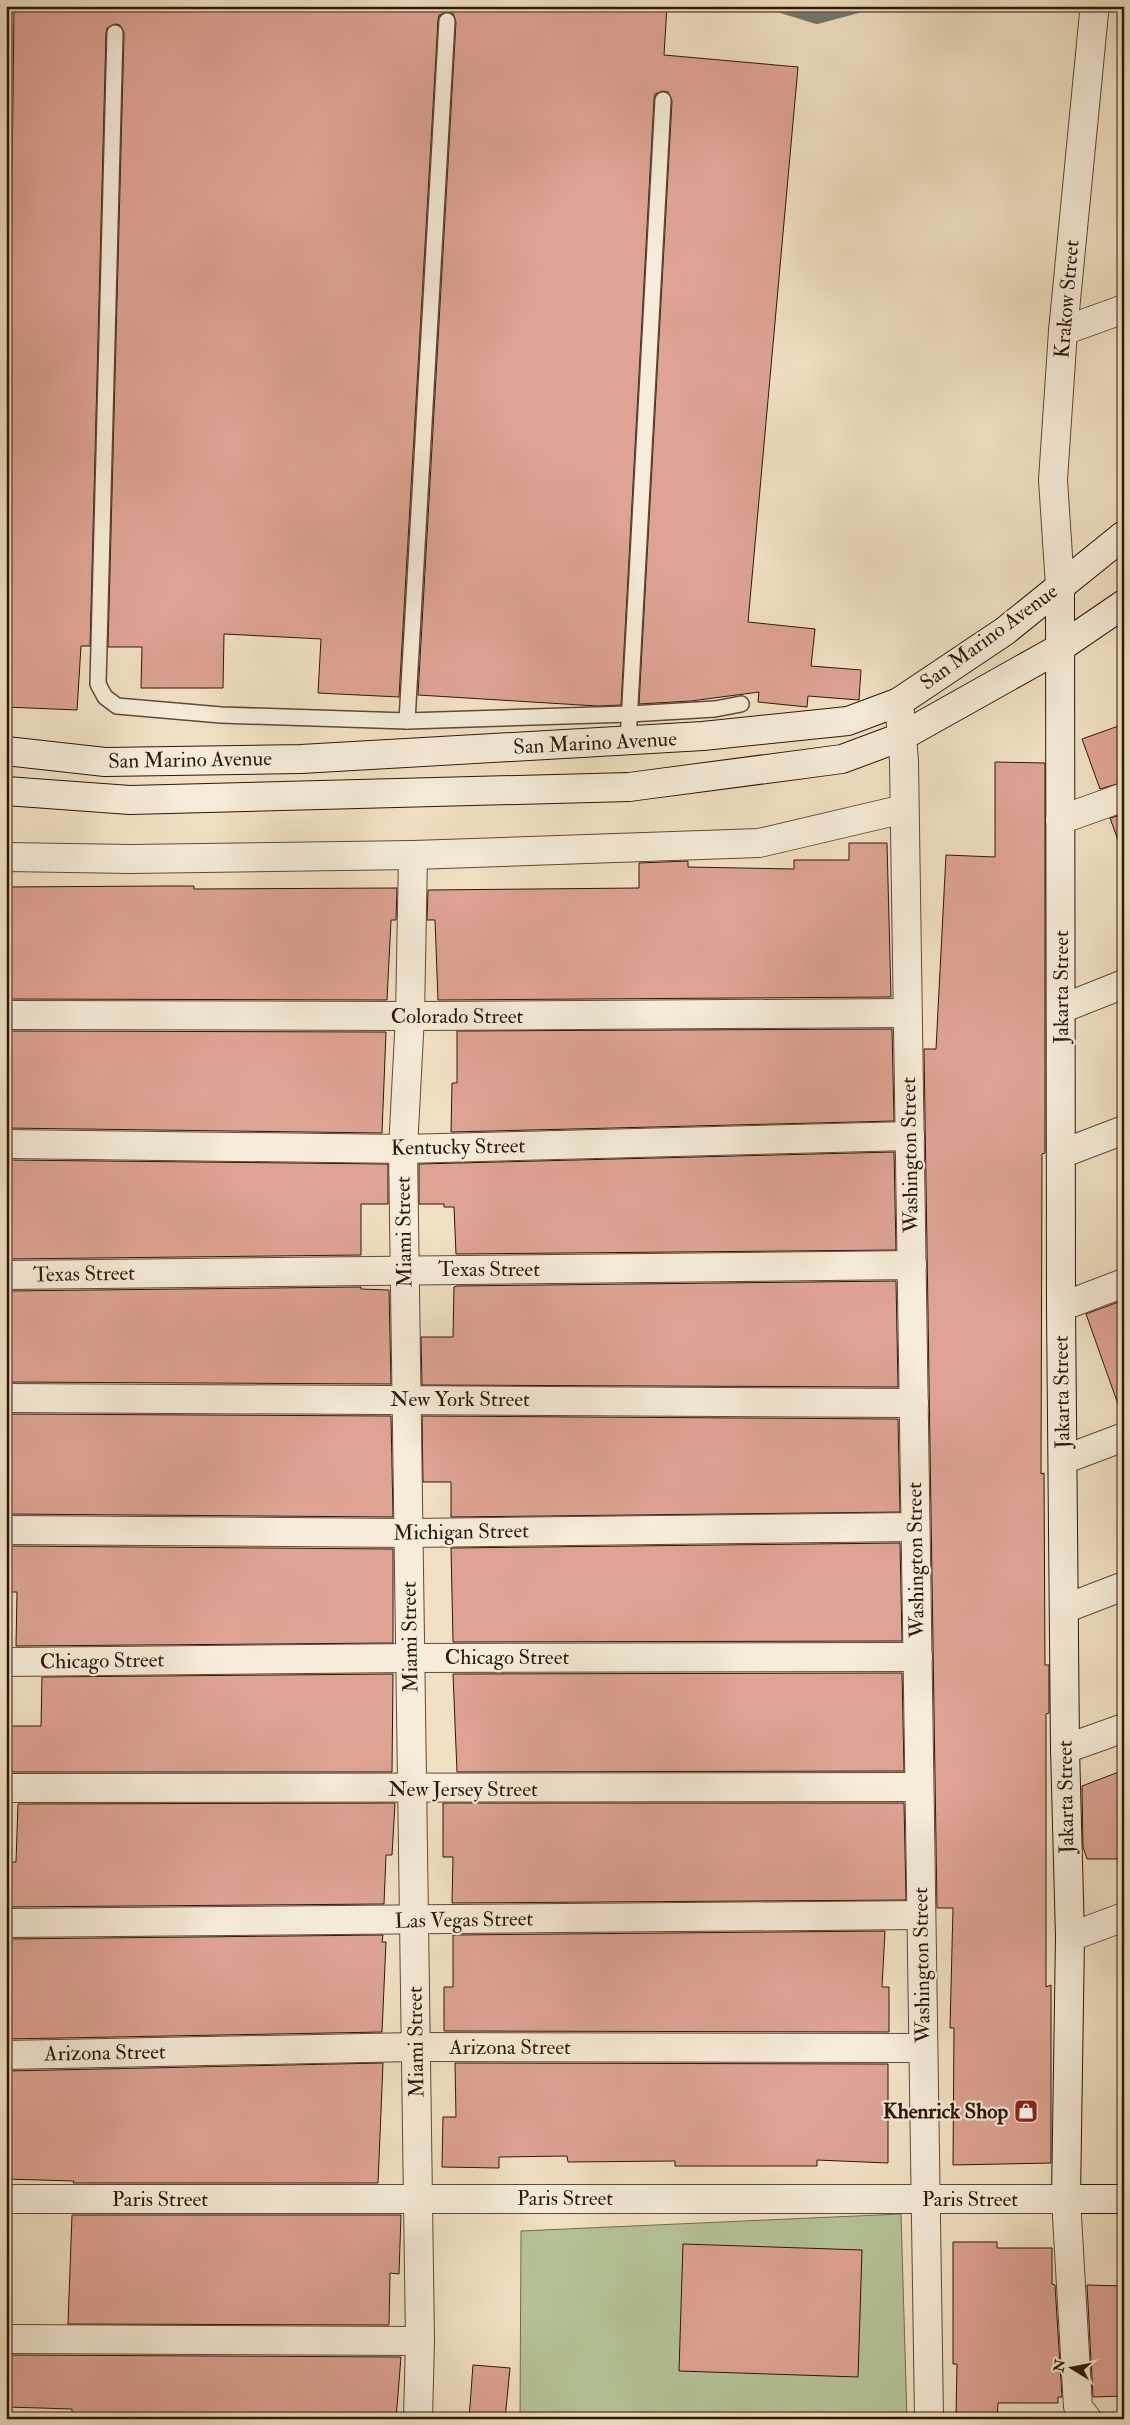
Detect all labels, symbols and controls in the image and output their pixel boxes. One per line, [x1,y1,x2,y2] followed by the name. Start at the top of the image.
[1048,238,1086,359] street label: Krakow Street
[915,578,1063,696] street label: San Marino Avenue
[512,725,678,761] street label: San Marino Avenue
[108,745,272,775] street label: San Marino Avenue
[1048,930,1075,1045] street label: Jakarta Street
[391,1003,524,1030] street label: Colorado Street
[895,1077,925,1234] street label: Washington Street
[391,1132,526,1162] street label: Kentucky Street
[390,1176,418,1288] street label: Miami Street
[438,1256,540,1283] street label: Texas Street
[33,1260,135,1288] street label: Texas Street
[1048,1335,1077,1450] street label: Jakarta Street
[390,1386,530,1413] street label: New York Street
[901,1482,931,1639] street label: Washington Street
[393,1517,529,1547] street label: Michigan Street
[396,1581,424,1693] street label: Miami Street
[445,1644,569,1671] street label: Chicago Street
[40,1646,165,1676] street label: Chicago Street
[1052,1740,1081,1855] street label: Jakarta Street
[388,1776,538,1803] street label: New Jersey Street
[907,1887,937,2044] street label: Washington Street
[394,1905,534,1935] street label: Las Vegas Street
[402,1986,430,2098] street label: Miami Street
[448,2034,571,2061] street label: Arizona Street
[43,2038,166,2068] street label: Arizona Street
[883,2098,1008,2125] place label: Khenrick Shop
[1013,2098,1039,2124] shop icon: Khenrick Shop
[517,2185,613,2212] street label: Paris Street
[112,2186,208,2213] street label: Paris Street
[922,2186,1018,2213] street label: Paris Street
[1048,2342,1098,2392] north arrow
[1050,2358,1069,2374] text: N

